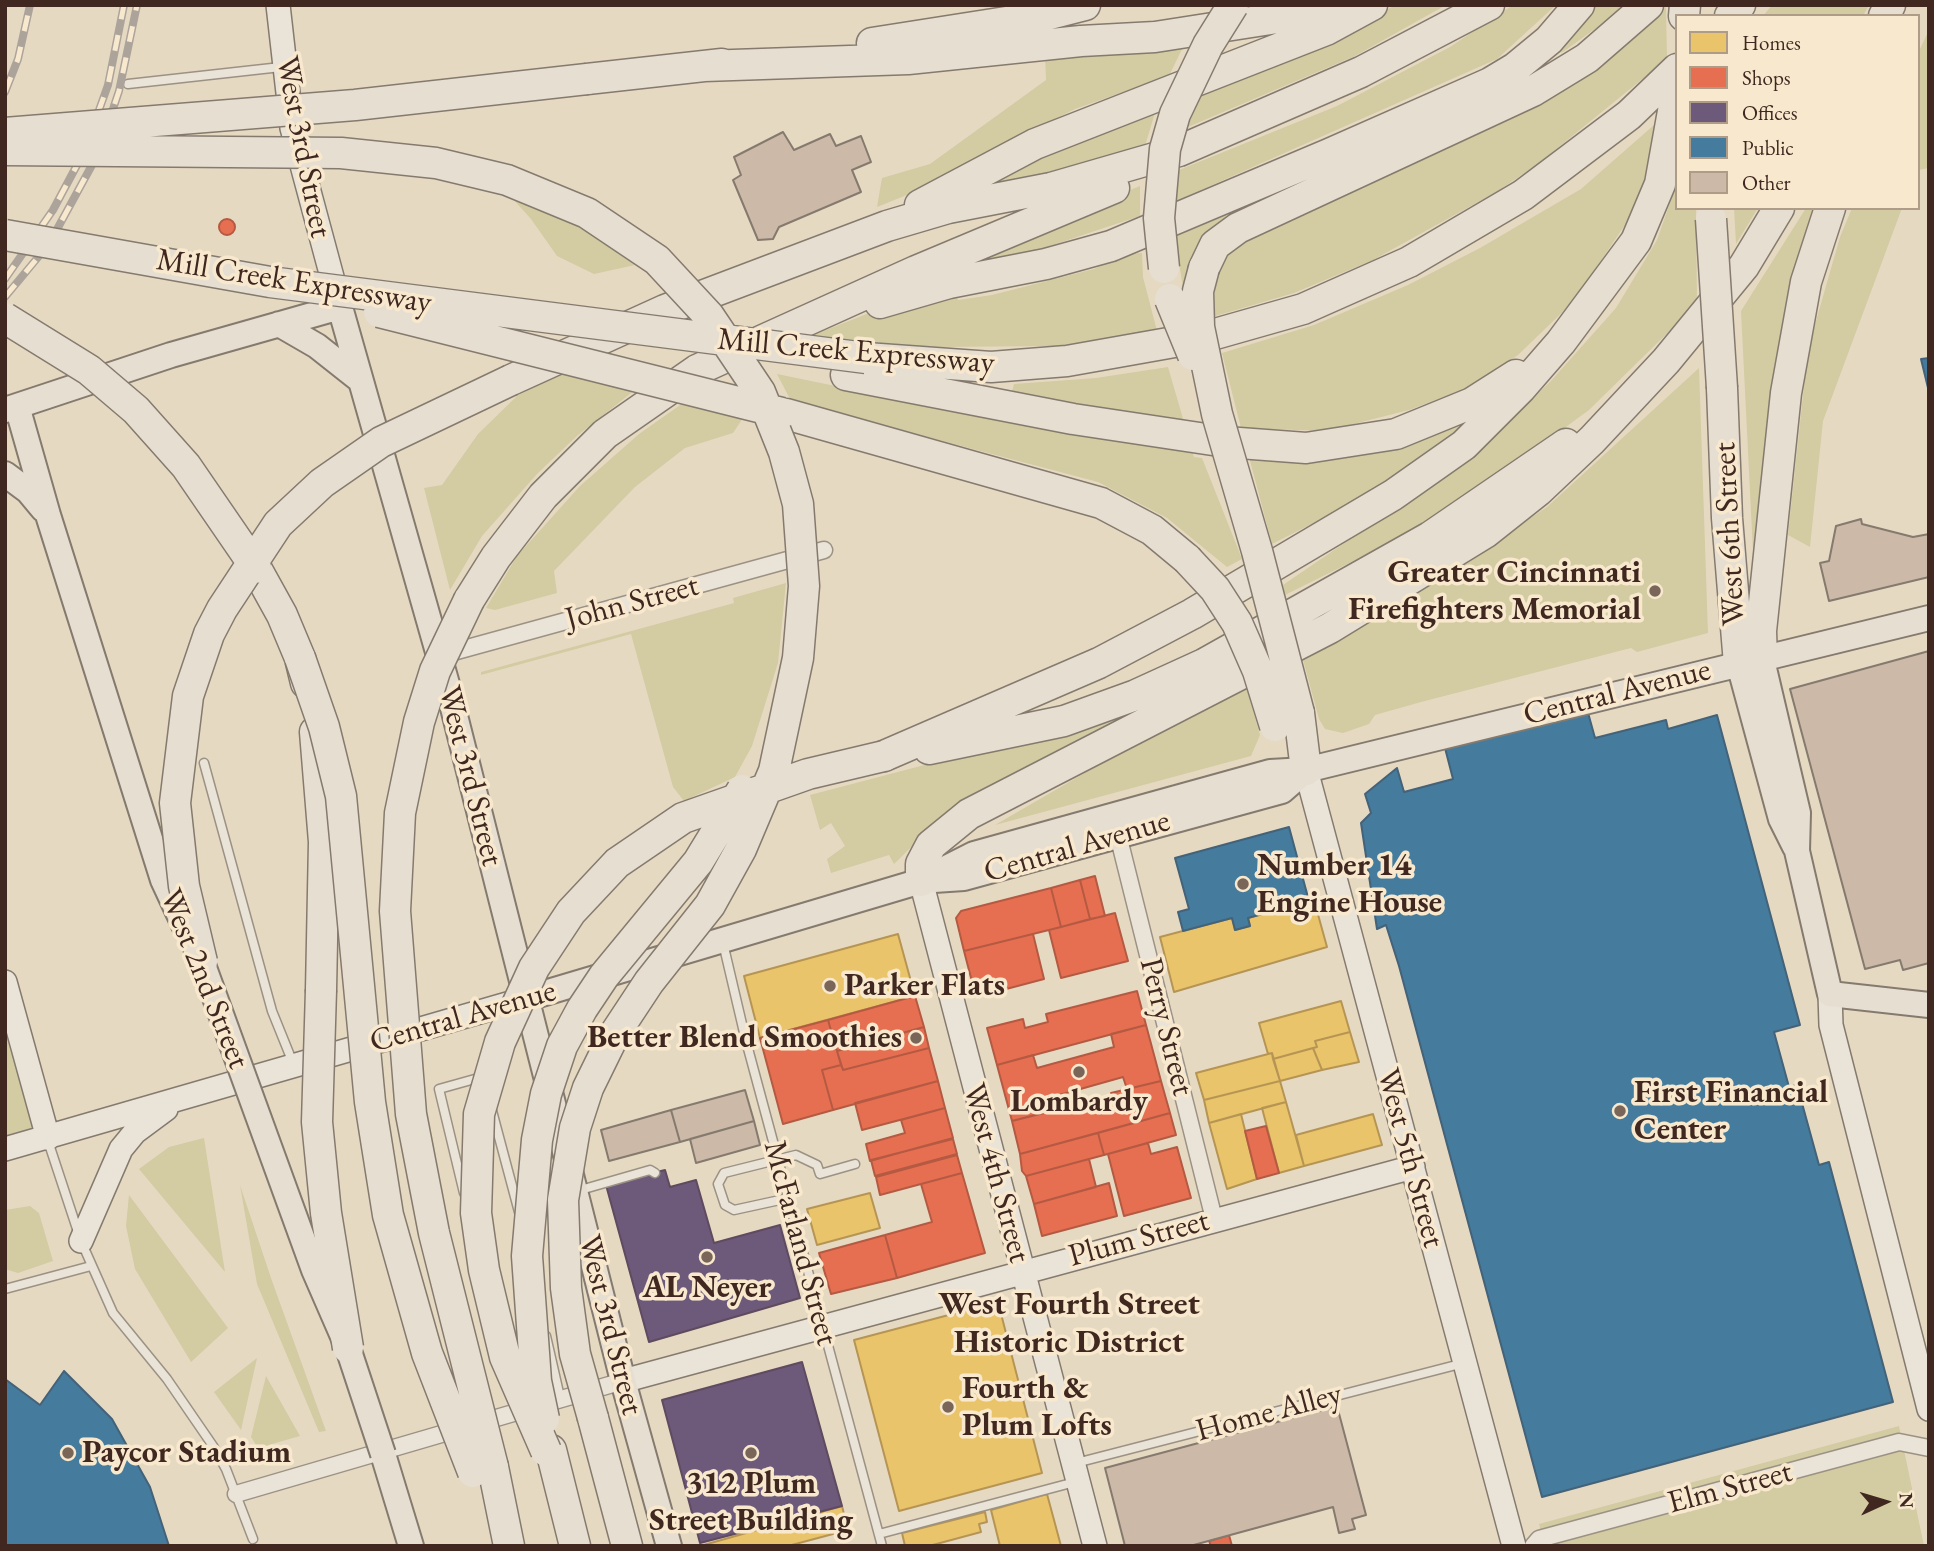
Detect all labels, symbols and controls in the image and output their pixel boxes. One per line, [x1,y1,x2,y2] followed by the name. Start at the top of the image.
[1675,14,1920,210] legend
[1742,29,1801,56] text: Homes
[267,53,339,241] street label: West 3rd Street
[1742,64,1791,91] text: Shops
[1742,99,1797,126] text: Offices
[1742,134,1794,161] text: Public
[1742,169,1791,196] text: Other
[154,241,434,323] street label: Mill Creek Expressway
[716,321,996,383] street label: Mill Creek Expressway
[1706,441,1754,627] street label: West 6th Street
[1348,554,1641,629] place label: Greater Cincinnati Firefighters Memorial
[561,567,703,639] street label: John Street
[1647,583,1663,599] marker: Greater Cincinnati Firefighters Memorial
[1519,651,1715,735] street label: Central Avenue
[429,682,511,870] street label: West 3rd Street
[980,802,1174,892] street label: Central Avenue
[1257,847,1442,922] place label: Number 14 Engine House
[1235,876,1251,892] marker: Number 14 Engine House
[151,883,257,1075] street label: West 2nd Street
[1130,954,1202,1100] street label: Perry Street
[844,967,1005,1005] place label: Parker Flats
[366,972,560,1062] street label: Central Avenue
[822,978,838,994] marker: Parker Flats
[587,1019,902,1057] place label: Better Blend Smoothies
[908,1030,924,1046] marker: Better Blend Smoothies
[1071,1064,1087,1080] marker: Lombardy
[1368,1064,1452,1252] street label: West 5th Street
[1634,1074,1828,1149] place label: First Financial Center
[954,1079,1038,1267] street label: West 4th Street
[1010,1083,1148,1121] place label: Lombardy
[1612,1103,1628,1119] marker: First Financial Center
[754,1136,846,1350] street label: McFarland Street
[1065,1202,1213,1276] street label: Plum Street
[569,1231,651,1419] street label: West 3rd Street
[699,1249,715,1265] marker: AL Neyer
[643,1269,771,1307] place label: AL Neyer
[938,1285,1200,1363] district label: West Fourth Street Historic District
[962,1370,1112,1445] place label: Fourth & Plum Lofts
[1192,1375,1346,1451] street label: Home Alley
[940,1399,956,1415] marker: Fourth & Plum Lofts
[82,1434,291,1472] place label: Paycor Stadium
[60,1445,76,1461] marker: Paycor Stadium
[743,1445,759,1461] marker: 312 Plum Street Building
[1664,1453,1796,1523] street label: Elm Street
[649,1465,853,1540] place label: 312 Plum Street Building
[1850,1467,1920,1537] north arrow
[1893,1492,1919,1509] text: N

